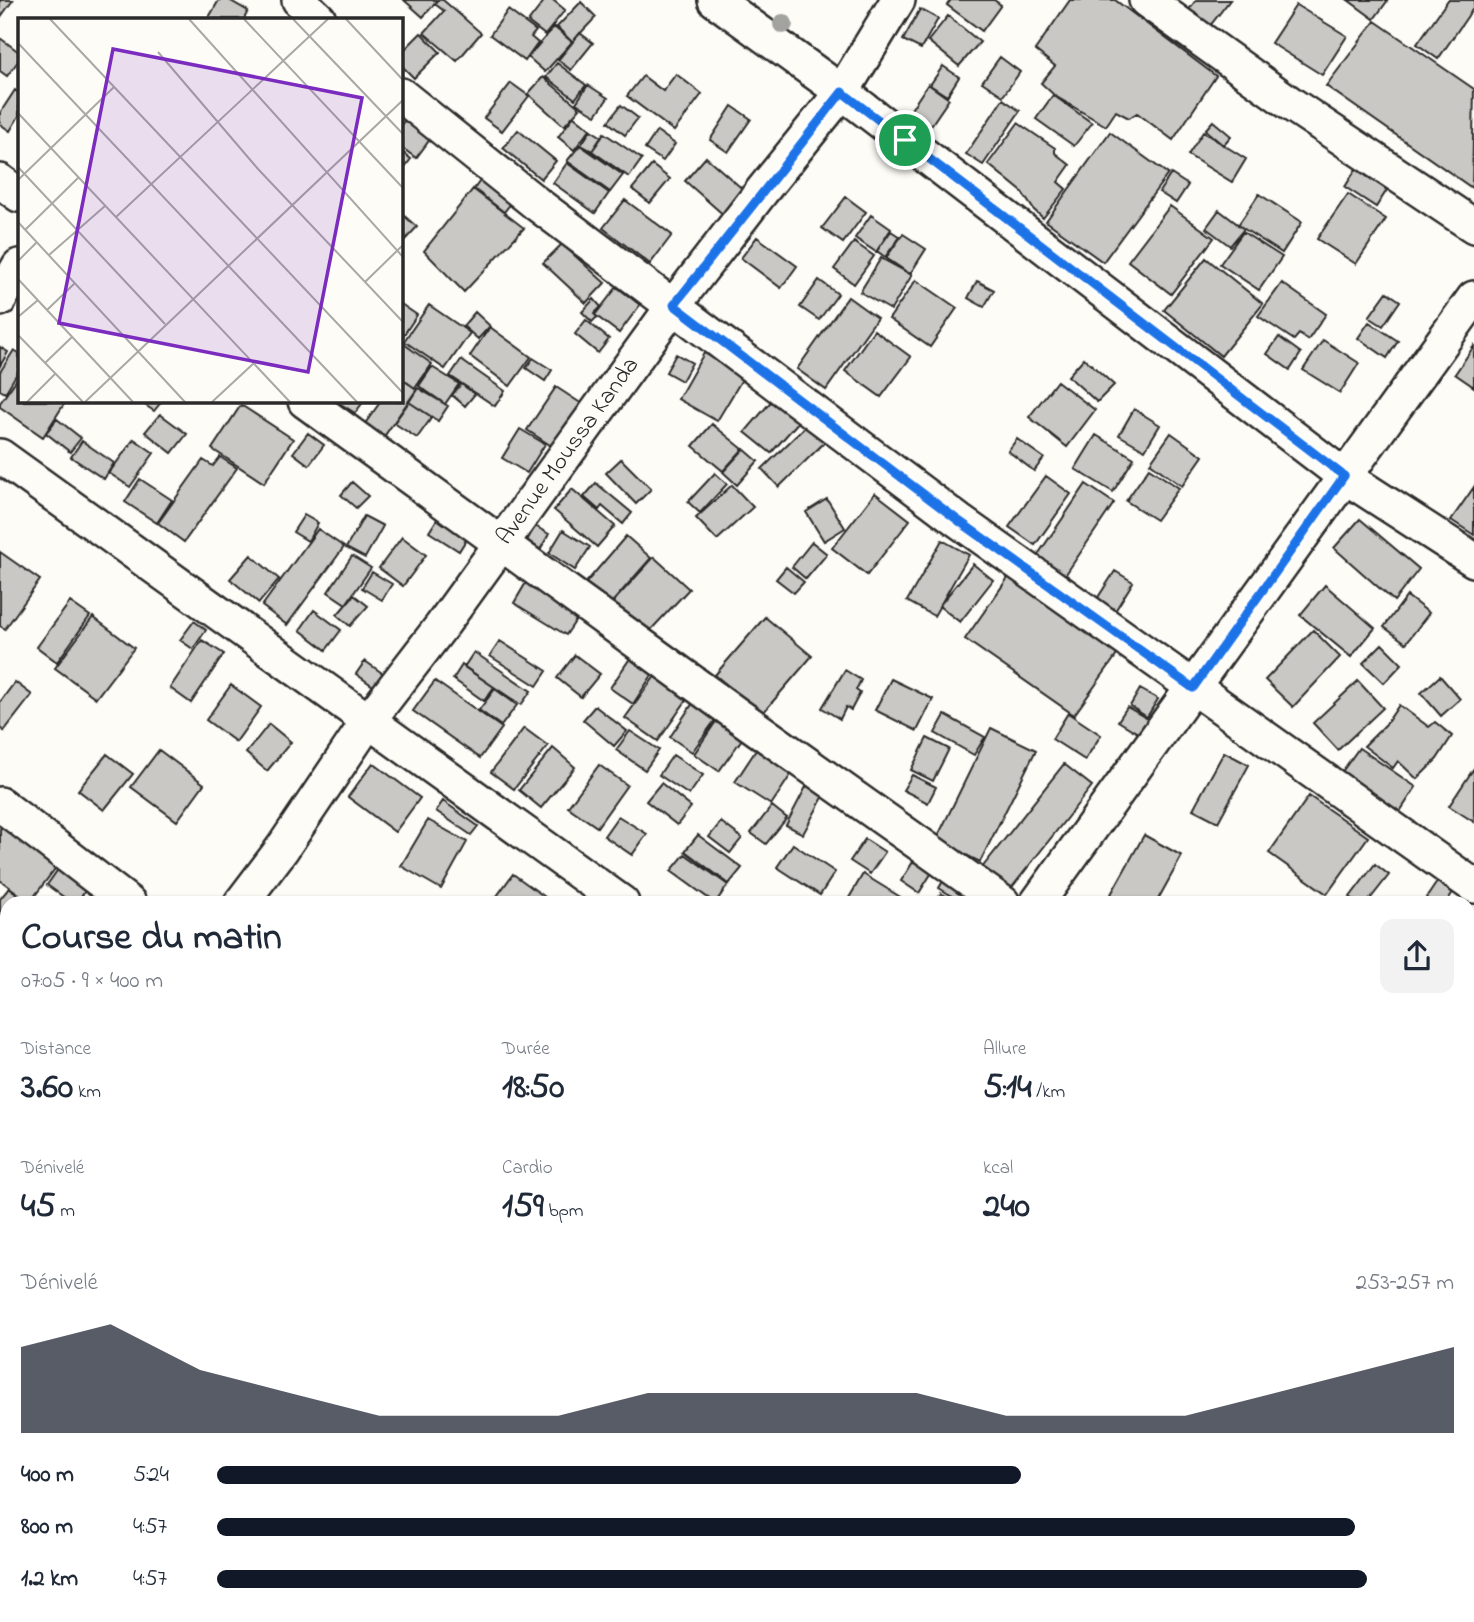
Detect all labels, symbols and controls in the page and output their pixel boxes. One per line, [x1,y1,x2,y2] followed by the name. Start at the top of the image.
[18,18,402,402] inset map
[875,110,935,170] pin
[886,121,924,159] icon: arrive
[488,350,648,552] street label: Avenue Moussa Kanda
[21,911,282,967] text: Course du matin
[1380,919,1454,993] button: share
[21,965,163,998] text: 07:05 · 9 × 400 m
[21,1036,91,1063] text: Distance
[502,1036,550,1063] text: Durée
[983,1036,1026,1063] text: Allure
[21,1063,73,1114] text: 3.60
[502,1063,564,1114] text: 18:50
[983,1063,1032,1114] text: 5:14
[73,1079,101,1106] text: km
[1032,1079,1065,1106] text: /km
[21,1155,84,1182] text: Dénivelé
[502,1155,553,1182] text: Cardio
[983,1155,1013,1182] text: kcal
[21,1182,55,1233] text: 45
[502,1182,544,1233] text: 159
[983,1182,1030,1233] text: 240
[55,1198,75,1225] text: m
[544,1198,584,1225] text: bpm
[21,1267,98,1300] text: Dénivelé
[1356,1267,1454,1300] text: 253–257 m
[21,1459,74,1492] text: 400 m
[133,1459,169,1492] text: 5:24
[21,1511,73,1544] text: 800 m
[133,1511,167,1544] text: 4:57
[21,1563,78,1596] text: 1.2 km
[133,1563,167,1596] text: 4:57

